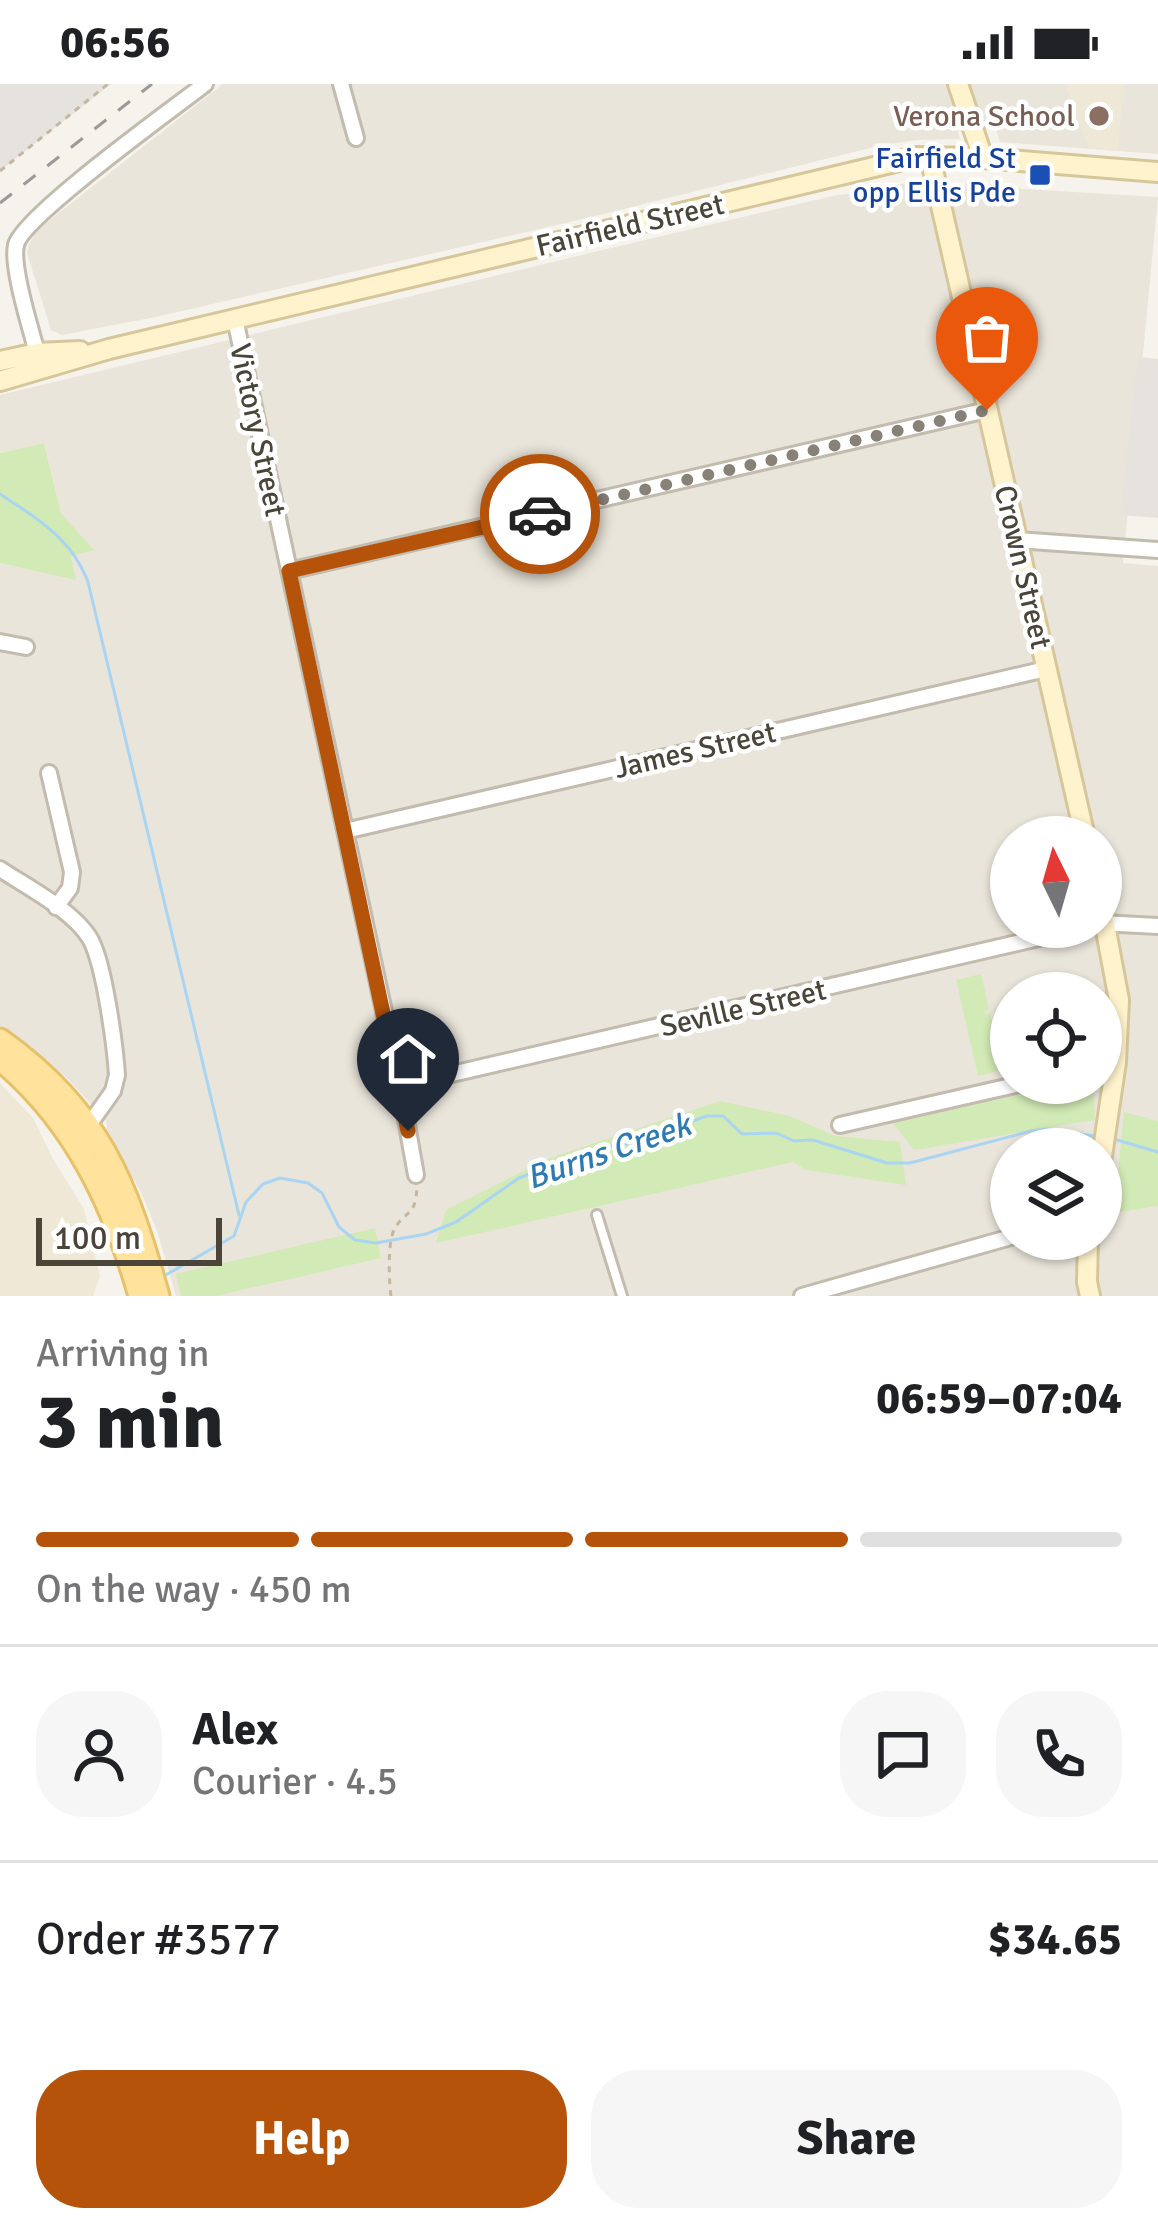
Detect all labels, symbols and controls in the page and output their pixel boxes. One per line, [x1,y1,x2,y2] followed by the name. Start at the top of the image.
[60,15,170,70] text: 06:56
[893,98,1075,135] place label: Verona School
[1086,103,1112,129] marker: Verona School
[853,140,1016,211] place label: Fairfield St opp Ellis Pde
[1027,162,1053,188] marker: Fairfield St opp Ellis Pde
[533,186,728,265] street label: Fairfield Street
[936,287,1038,410] pin
[954,305,1020,371] icon: bag
[221,340,294,520] street label: Victory Street
[480,454,600,574] courier
[507,481,573,547] icon: car
[986,482,1059,653] street label: Crown Street
[611,714,780,787] street label: James Street
[990,816,1122,948] north arrow
[990,816,1122,1260] map controls
[656,971,830,1046] street label: Seville Street
[990,972,1122,1104] button: locate
[357,1008,459,1131] pin
[375,1026,441,1092] icon: home
[521,1103,698,1199] water label: Burns Creek
[990,1128,1122,1260] button: layers
[36,1212,222,1265] scale bar
[54,1218,141,1259] text: 100 m
[36,1329,210,1377] text: Arriving in
[876,1371,1122,1426] text: 06:59–07:04
[36,1374,224,1470] text: 3 min
[36,1565,352,1613] text: On the way · 450 m
[36,1691,162,1817] button: person
[840,1691,966,1817] button: chat
[996,1691,1122,1817] button: phone
[192,1702,278,1757] text: Alex
[192,1757,398,1805] text: Courier · 4.5
[36,1912,281,1967] text: Order #3577
[988,1912,1122,1967] text: $34.65
[36,2070,567,2208] button: Help
[591,2070,1122,2208] button: Share

